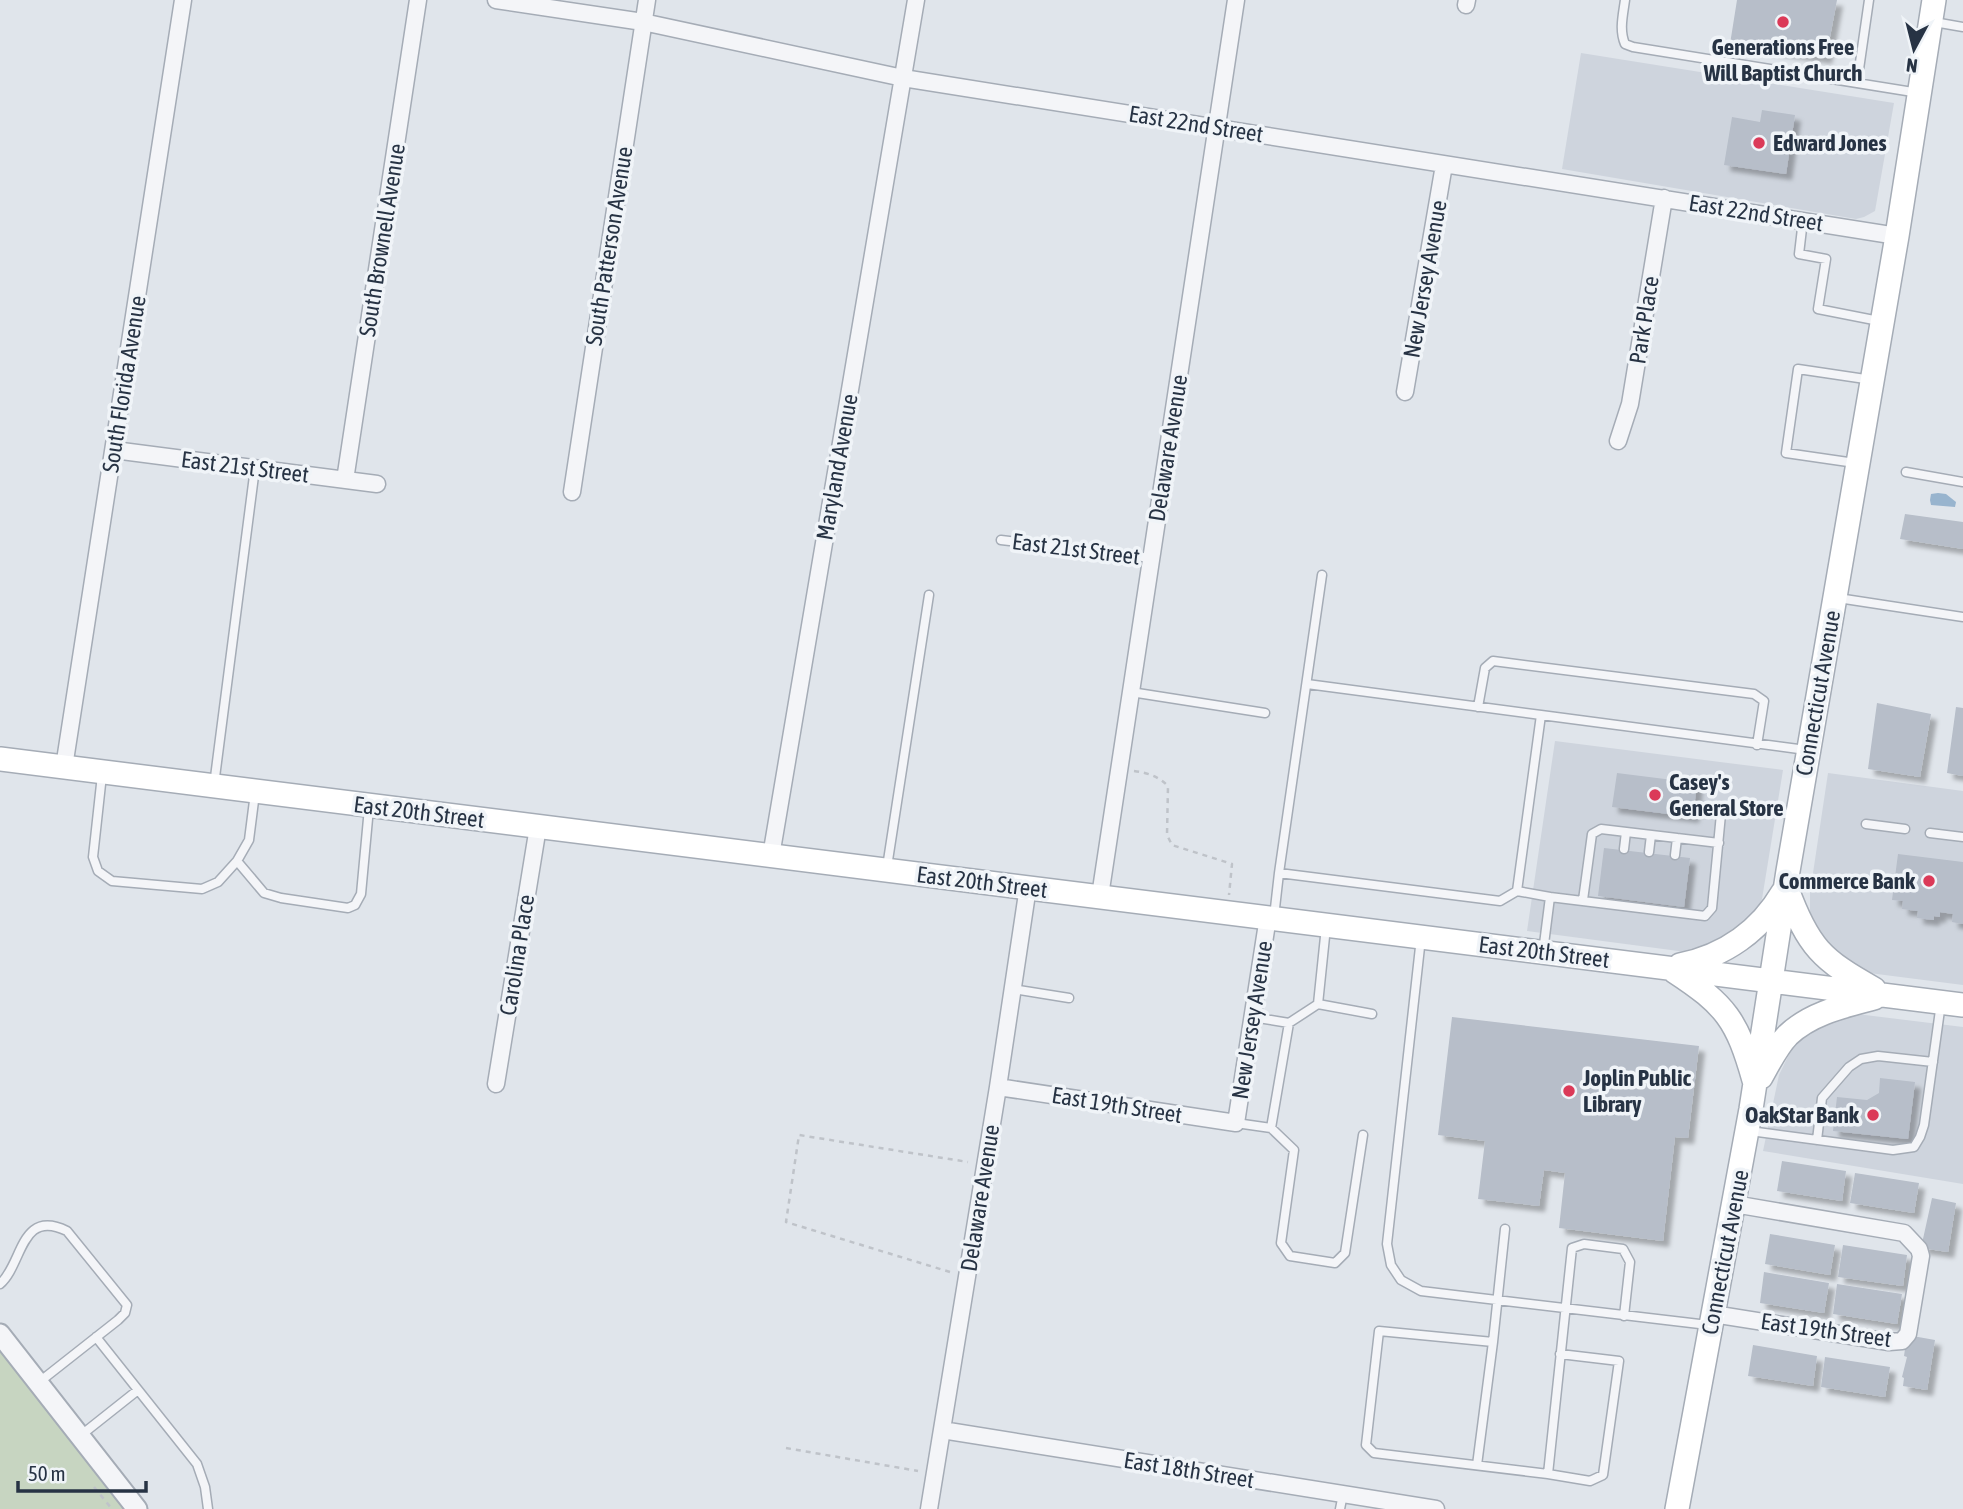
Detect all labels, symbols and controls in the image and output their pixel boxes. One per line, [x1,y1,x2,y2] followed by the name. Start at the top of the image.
[1775,14,1791,30] marker: Generations Free Will Baptist Church
[1879,14,1949,84] north arrow
[1703,34,1862,86] place label: Generations Free Will Baptist Church
[1905,54,1919,77] text: N
[1127,101,1265,147] street label: East 22nd Street
[1773,130,1887,156] place label: Edward Jones
[1751,135,1767,151] marker: Edward Jones
[354,142,410,338] street label: South Brownell Avenue
[580,145,638,347] street label: South Patterson Avenue
[1687,190,1825,236] street label: East 22nd Street
[1398,198,1452,360] street label: New Jersey Avenue
[1624,274,1664,366] street label: Park Place
[97,294,151,474] street label: South Florida Avenue
[1144,373,1192,523] street label: Delaware Avenue
[811,392,863,542] street label: Maryland Avenue
[180,446,310,488] street label: East 21st Street
[1011,528,1141,570] street label: East 21st Street
[1791,608,1845,778] street label: Connecticut Avenue
[1669,769,1784,821] place label: Casey's General Store
[1647,787,1663,803] marker: Casey's General Store
[352,791,486,833] street label: East 20th Street
[915,861,1049,903] street label: East 20th Street
[1779,868,1916,894] place label: Commerce Bank
[1921,873,1937,889] marker: Commerce Bank
[495,893,539,1017] street label: Carolina Place
[1477,931,1611,973] street label: East 20th Street
[1227,939,1277,1101] street label: New Jersey Avenue
[1582,1065,1691,1117] place label: Joplin Public Library
[1050,1082,1184,1128] street label: East 19th Street
[1561,1083,1577,1099] marker: Joplin Public Library
[1745,1102,1860,1128] place label: OakStar Bank
[1865,1107,1881,1123] marker: OakStar Bank
[956,1123,1004,1273] street label: Delaware Avenue
[1696,1167,1754,1337] street label: Connecticut Avenue
[1759,1308,1893,1352] street label: East 19th Street
[1122,1447,1256,1493] street label: East 18th Street
[18,1450,145,1494] scale bar
[28,1461,66,1485] text: 50 m

